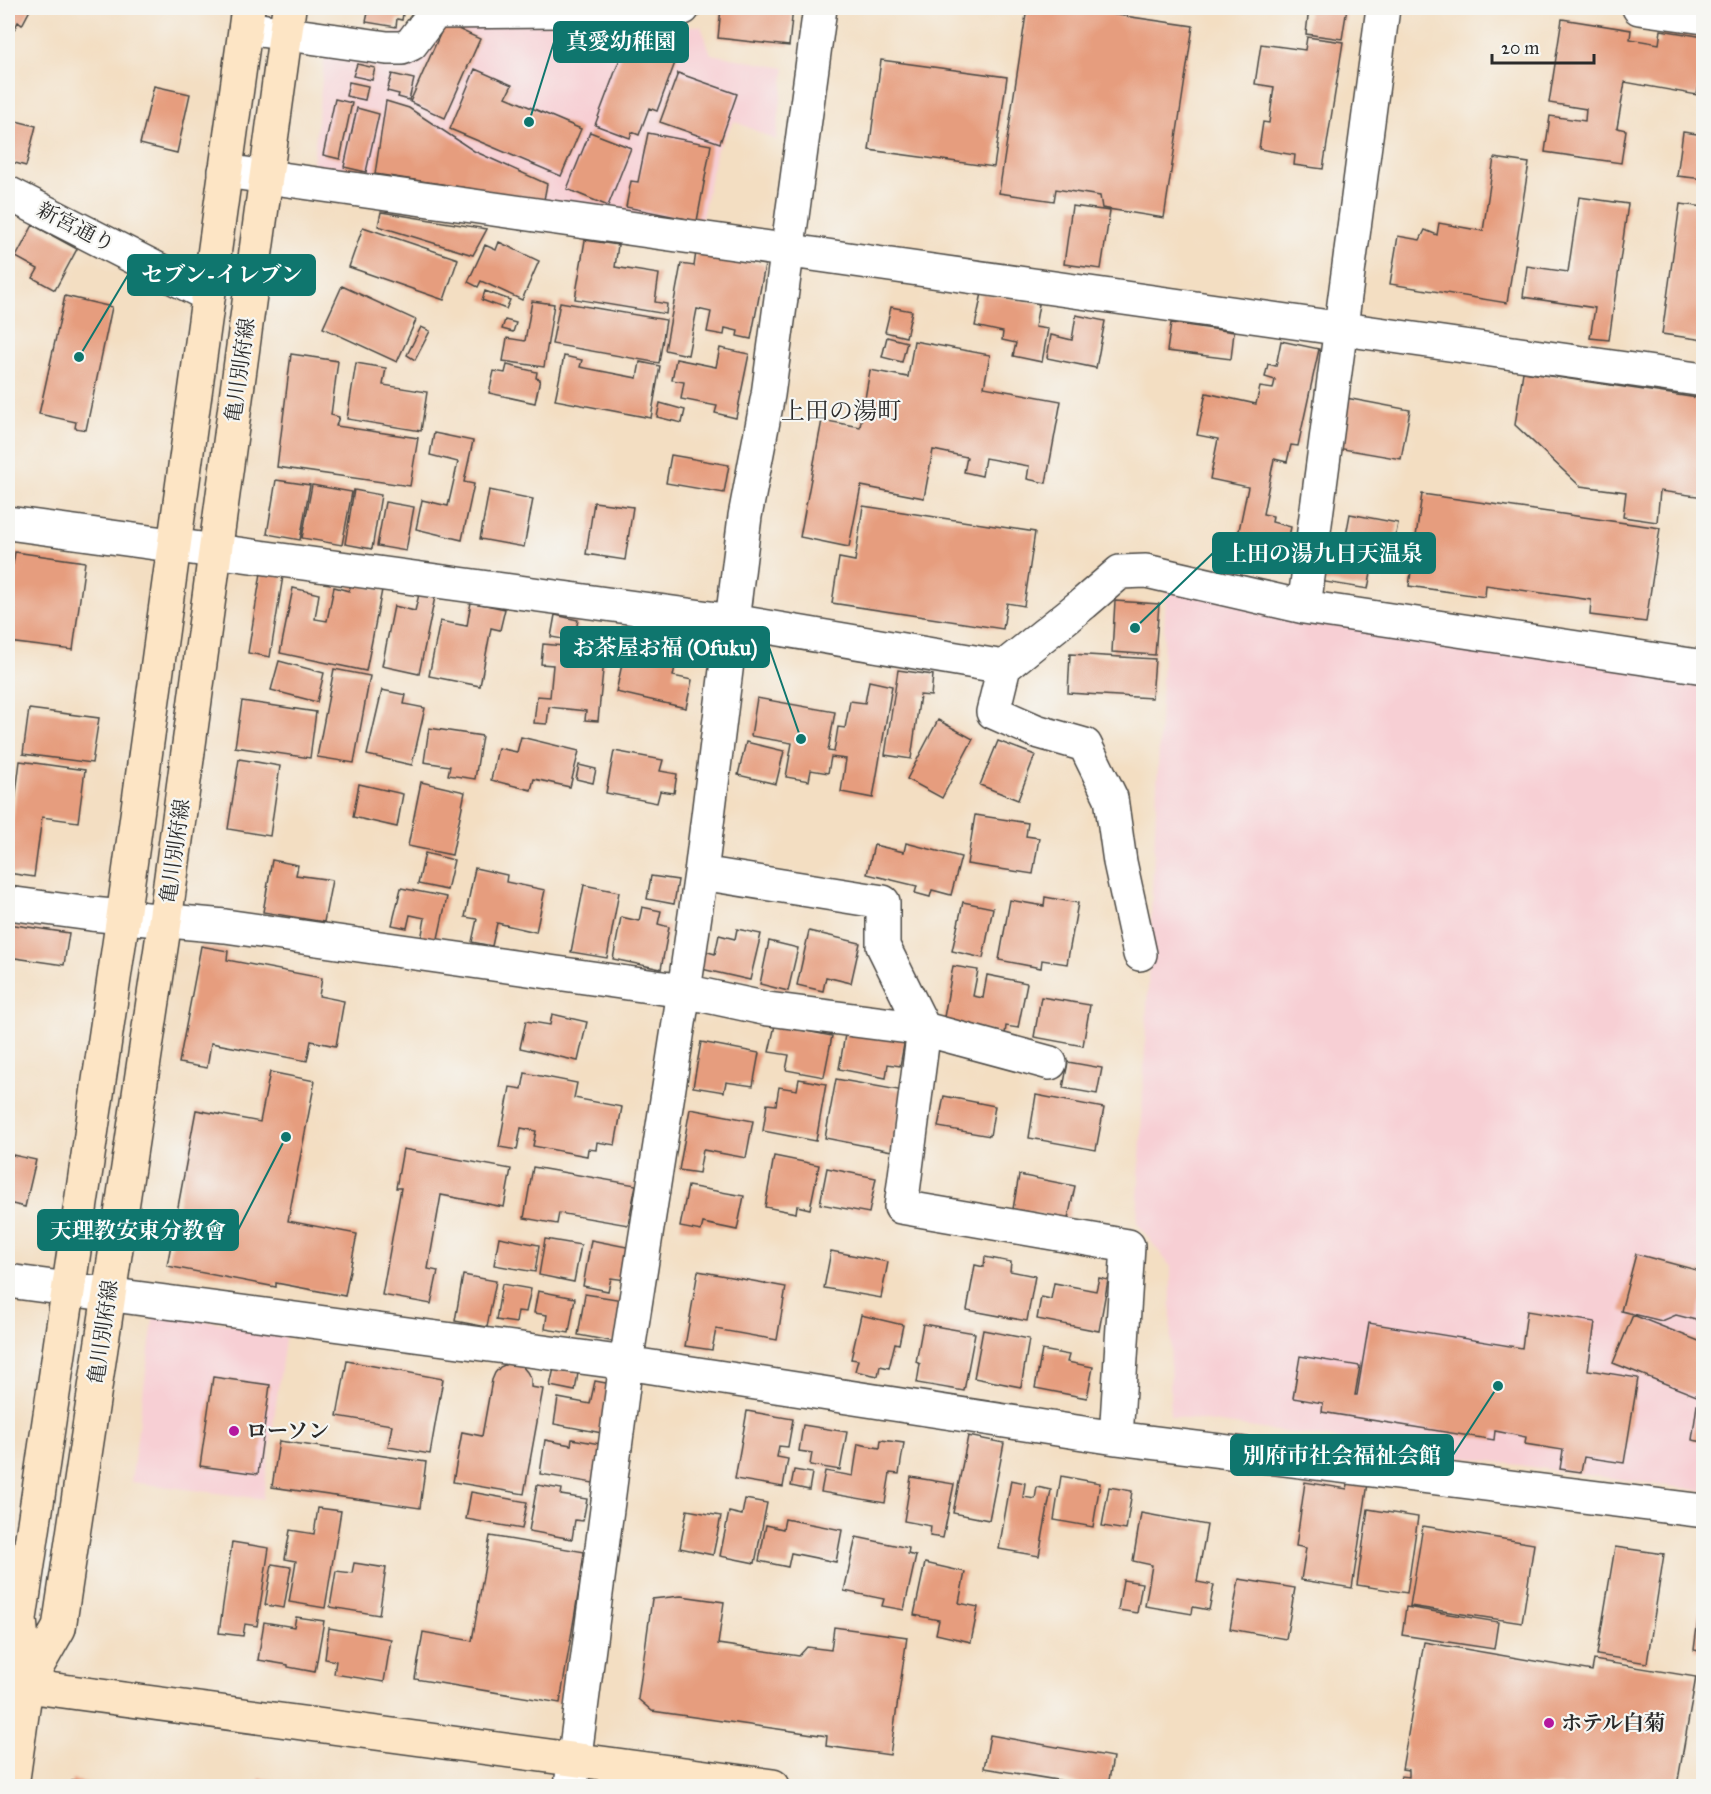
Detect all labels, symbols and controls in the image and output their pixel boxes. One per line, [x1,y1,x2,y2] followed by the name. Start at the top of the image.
[554,22,688,62] callout: 真愛幼稚園
[1492,27,1594,65] scale bar
[566,28,676,55] text: 真愛幼稚園
[1501,37,1539,59] text: 20 m
[33,196,119,258] street label: 新宮通り
[128,255,315,295] callout: セブン-イレブン
[141,261,303,288] text: セブン-イレブン
[220,316,260,424] street label: 亀川別府線
[781,396,901,426] district label: 上田の湯町
[1213,533,1435,573] callout: 上田の湯九日天温泉
[1225,540,1423,567] text: 上田の湯九日天温泉
[561,627,769,667] callout: お茶屋お福 (Ofuku)
[573,634,757,661] text: お茶屋お福 (Ofuku)
[155,797,195,905] street label: 亀川別府線
[38,1210,238,1250] callout: 天理教安東分教會
[50,1217,226,1244] text: 天理教安東分教會
[83,1278,123,1386] street label: 亀川別府線
[246,1418,329,1444] place label: ローソン
[227,1424,241,1438] marker: ローソン
[1231,1435,1453,1475] callout: 別府市社会福祉会館
[1243,1442,1441,1469] text: 別府市社会福祉会館
[1561,1710,1665,1736] place label: ホテル白菊
[1542,1716,1556,1730] marker: ホテル白菊

